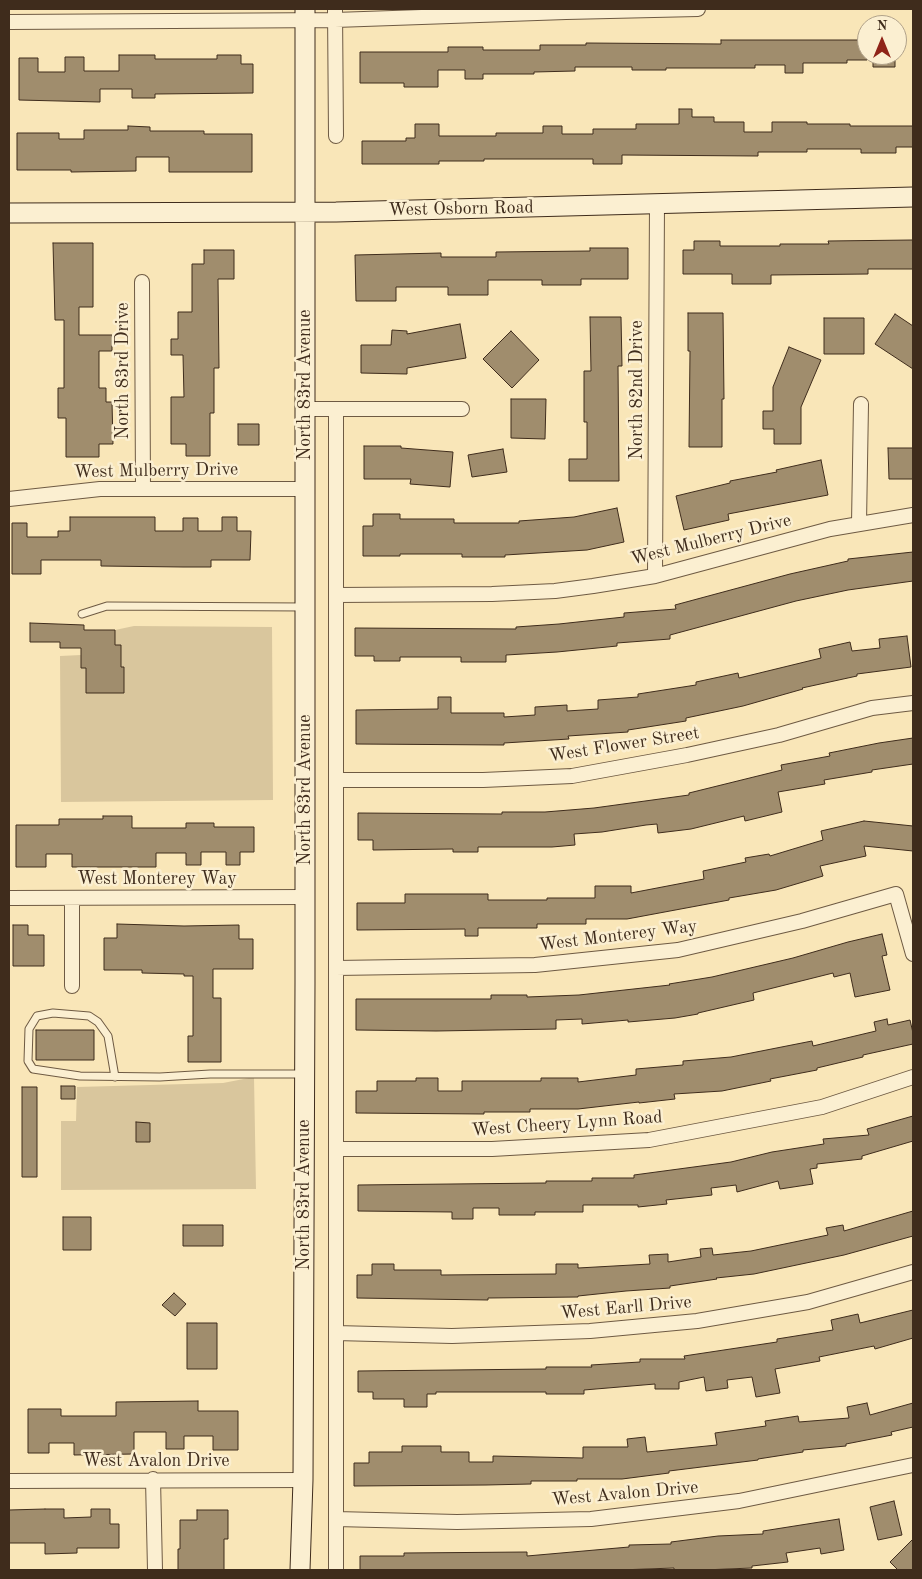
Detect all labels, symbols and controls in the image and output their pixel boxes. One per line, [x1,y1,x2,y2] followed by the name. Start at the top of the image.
[857,15,907,65] north arrow
[877,19,887,33] text: N
[388,197,534,221] street label: West Osborn Road
[112,302,134,440] street label: North 83rd Drive
[294,309,316,461] street label: North 83rd Avenue
[626,320,648,460] street label: North 82nd Drive
[74,459,238,483] street label: West Mulberry Drive
[629,510,793,570] street label: West Mulberry Drive
[294,714,316,866] street label: North 83rd Avenue
[547,722,701,768] street label: West Flower Street
[77,868,237,890] street label: West Monterey Way
[538,916,698,956] street label: West Monterey Way
[471,1107,663,1141] street label: West Cheery Lynn Road
[293,1119,315,1271] street label: North 83rd Avenue
[560,1292,692,1324] street label: West Earll Drive
[82,1450,230,1472] street label: West Avalon Drive
[551,1477,699,1511] street label: West Avalon Drive

